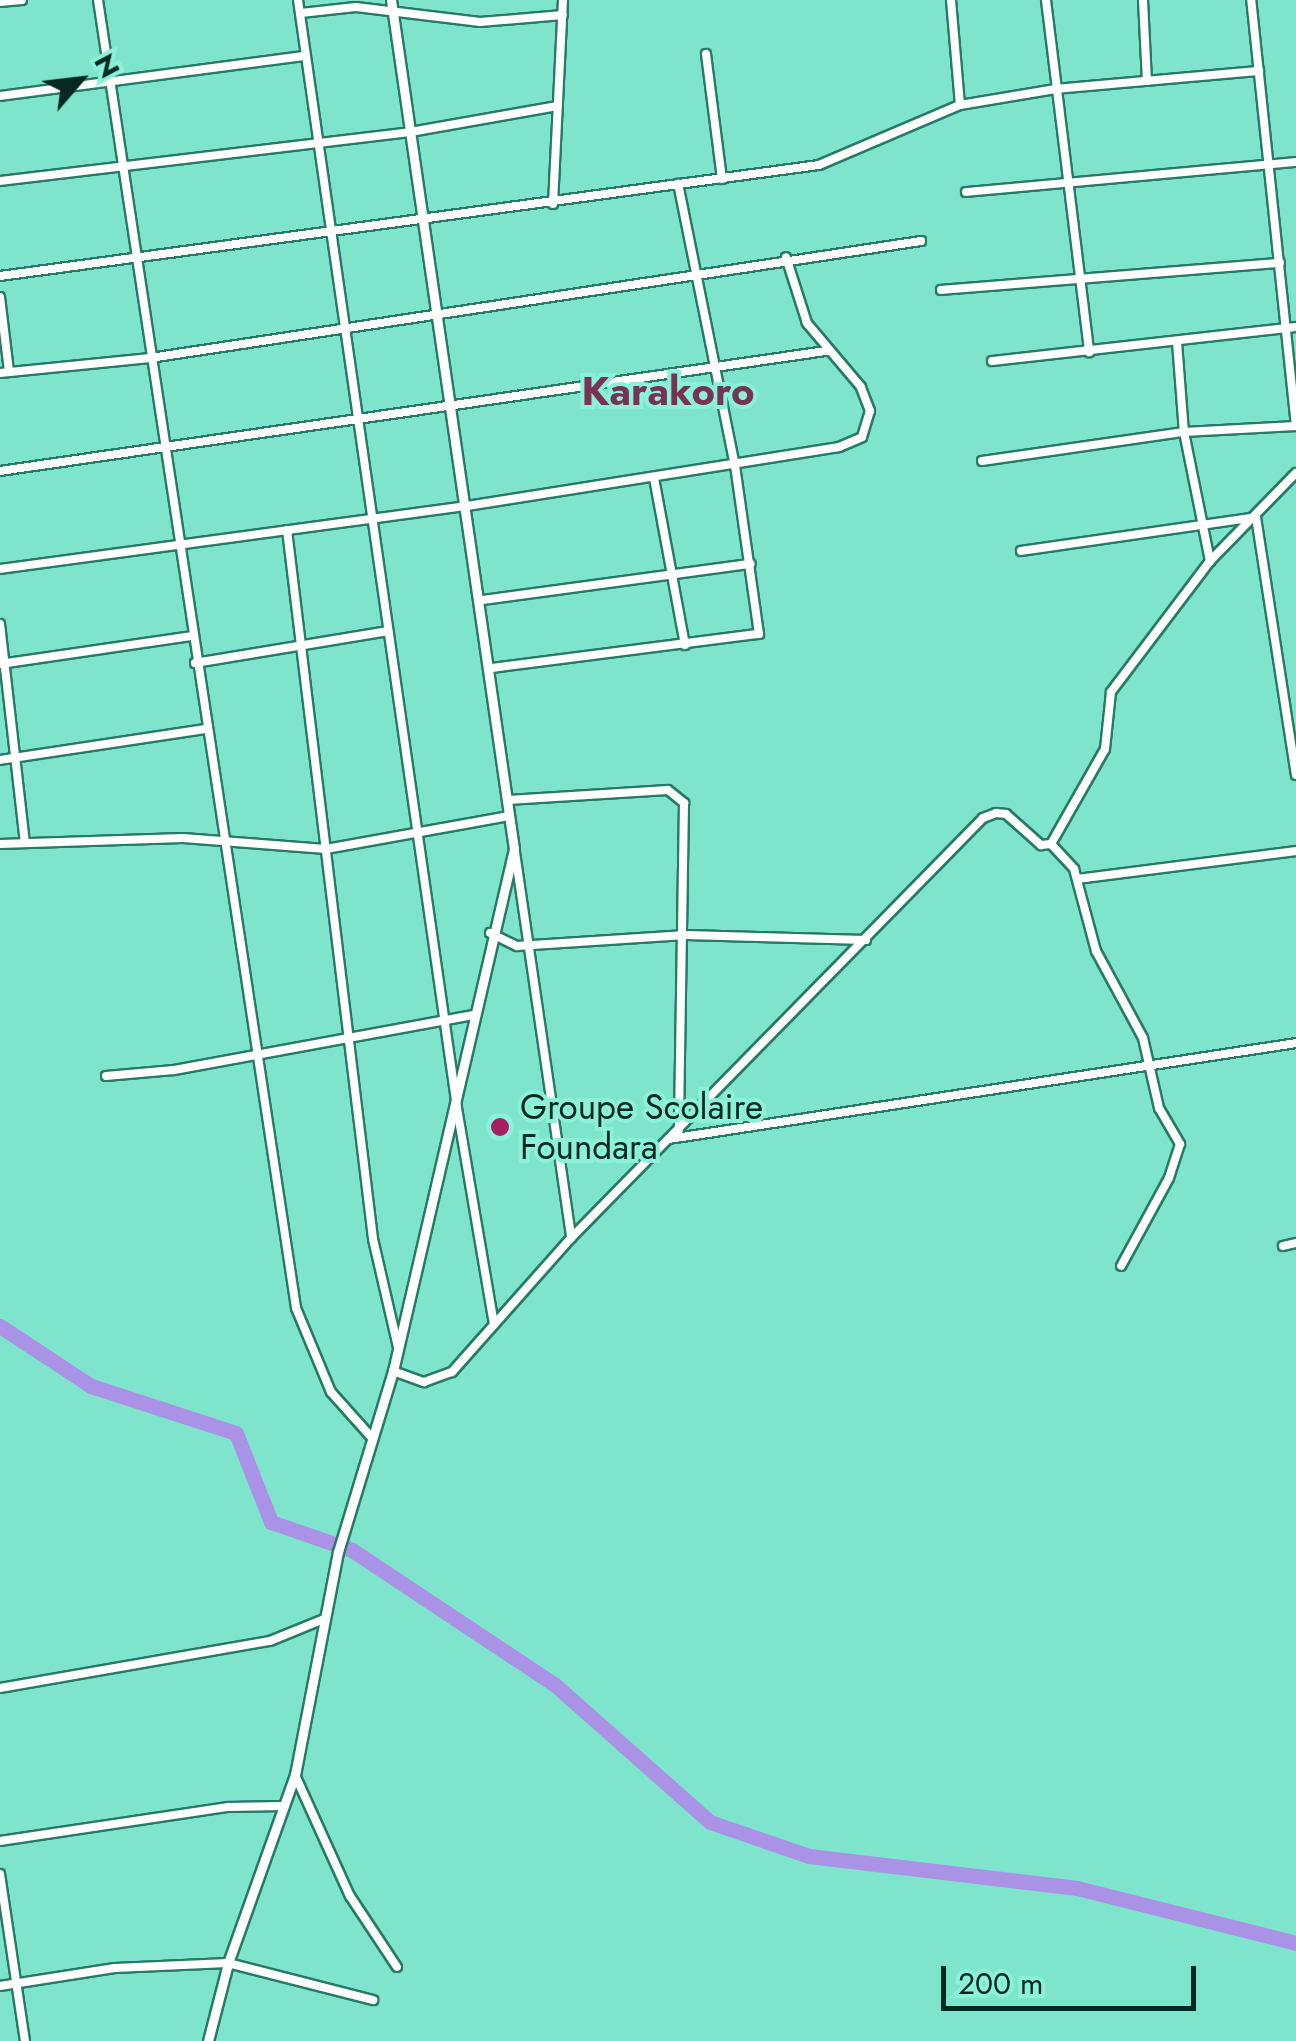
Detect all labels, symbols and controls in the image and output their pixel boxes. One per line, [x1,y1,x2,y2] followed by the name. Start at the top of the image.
[30,30,130,130] north arrow
[84,46,130,85] text: N
[581,367,755,415] district label: Karakoro
[520,1086,763,1168] place label: Groupe Scolaire Foundara
[489,1116,511,1138] marker: Groupe Scolaire Foundara
[946,1946,1201,2008] scale bar
[958,1962,1043,2005] text: 200 m

